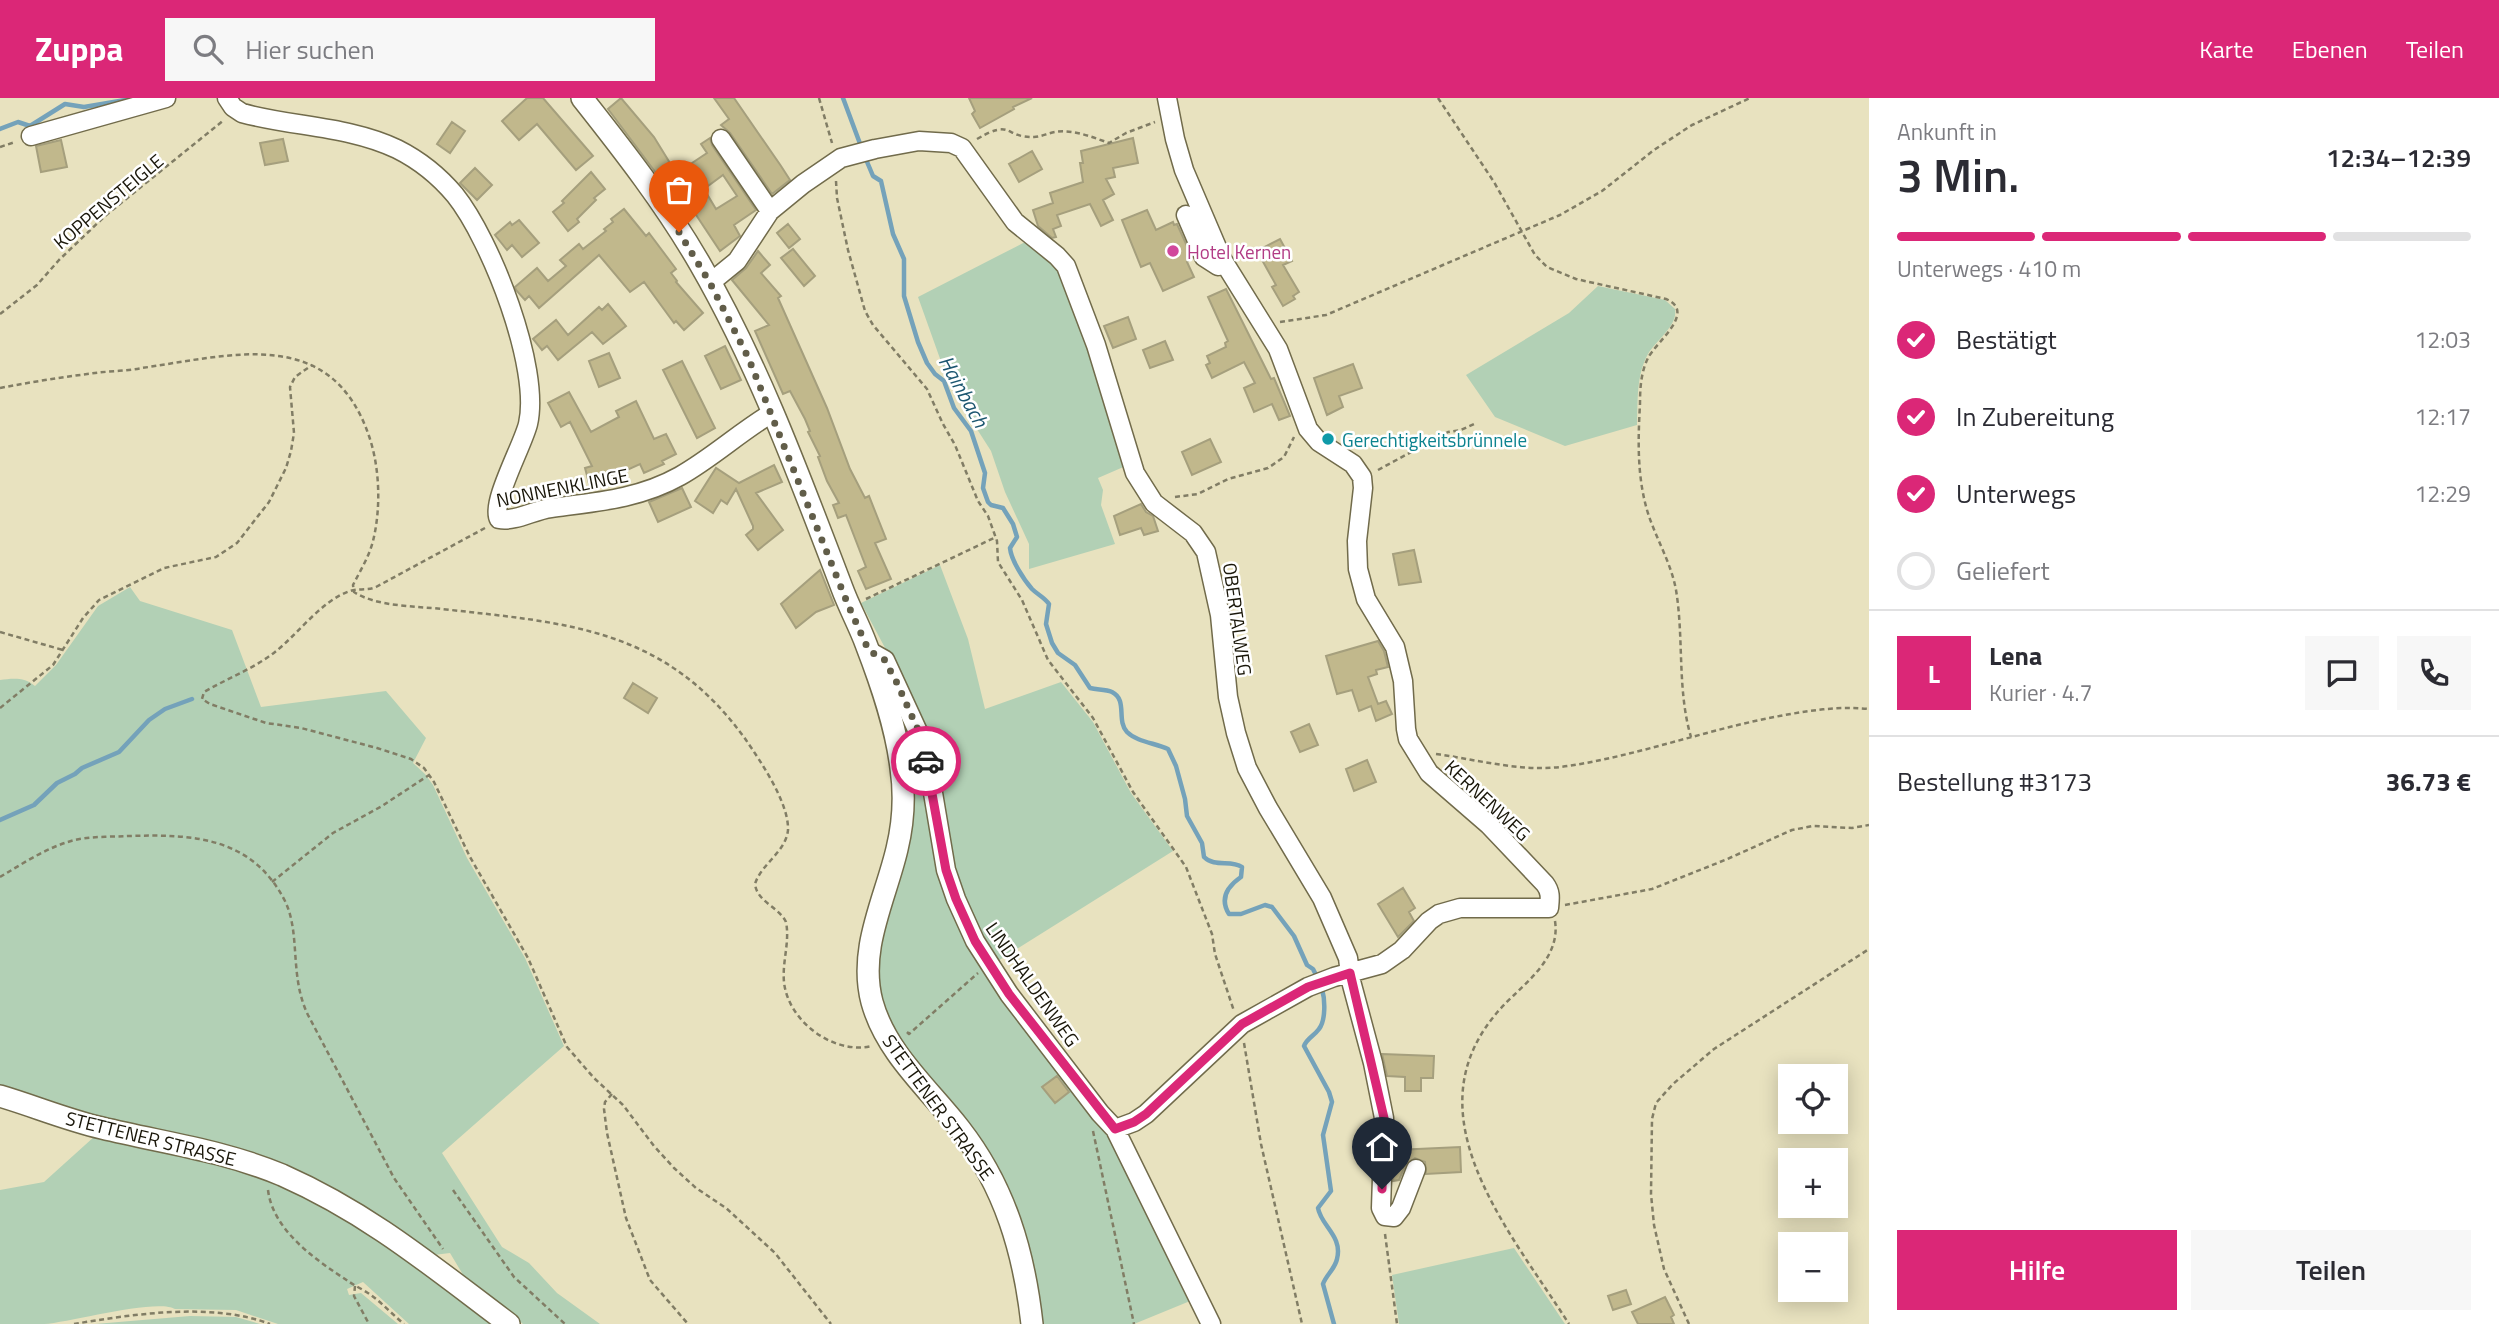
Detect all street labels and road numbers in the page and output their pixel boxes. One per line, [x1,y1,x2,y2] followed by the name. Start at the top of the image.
[47,146,169,256] street label: KOPPENSTEIGLE
[493,460,631,514] street label: NONNENKLINGE
[1216,561,1260,677] street label: OBERTALWEG
[1439,753,1537,847] street label: KERNENWEG
[979,916,1087,1052] street label: LINDHALDENWEG
[876,1028,1002,1186] street label: STETTENER STRASSE
[63,1103,239,1173] street label: STETTENER STRASSE

